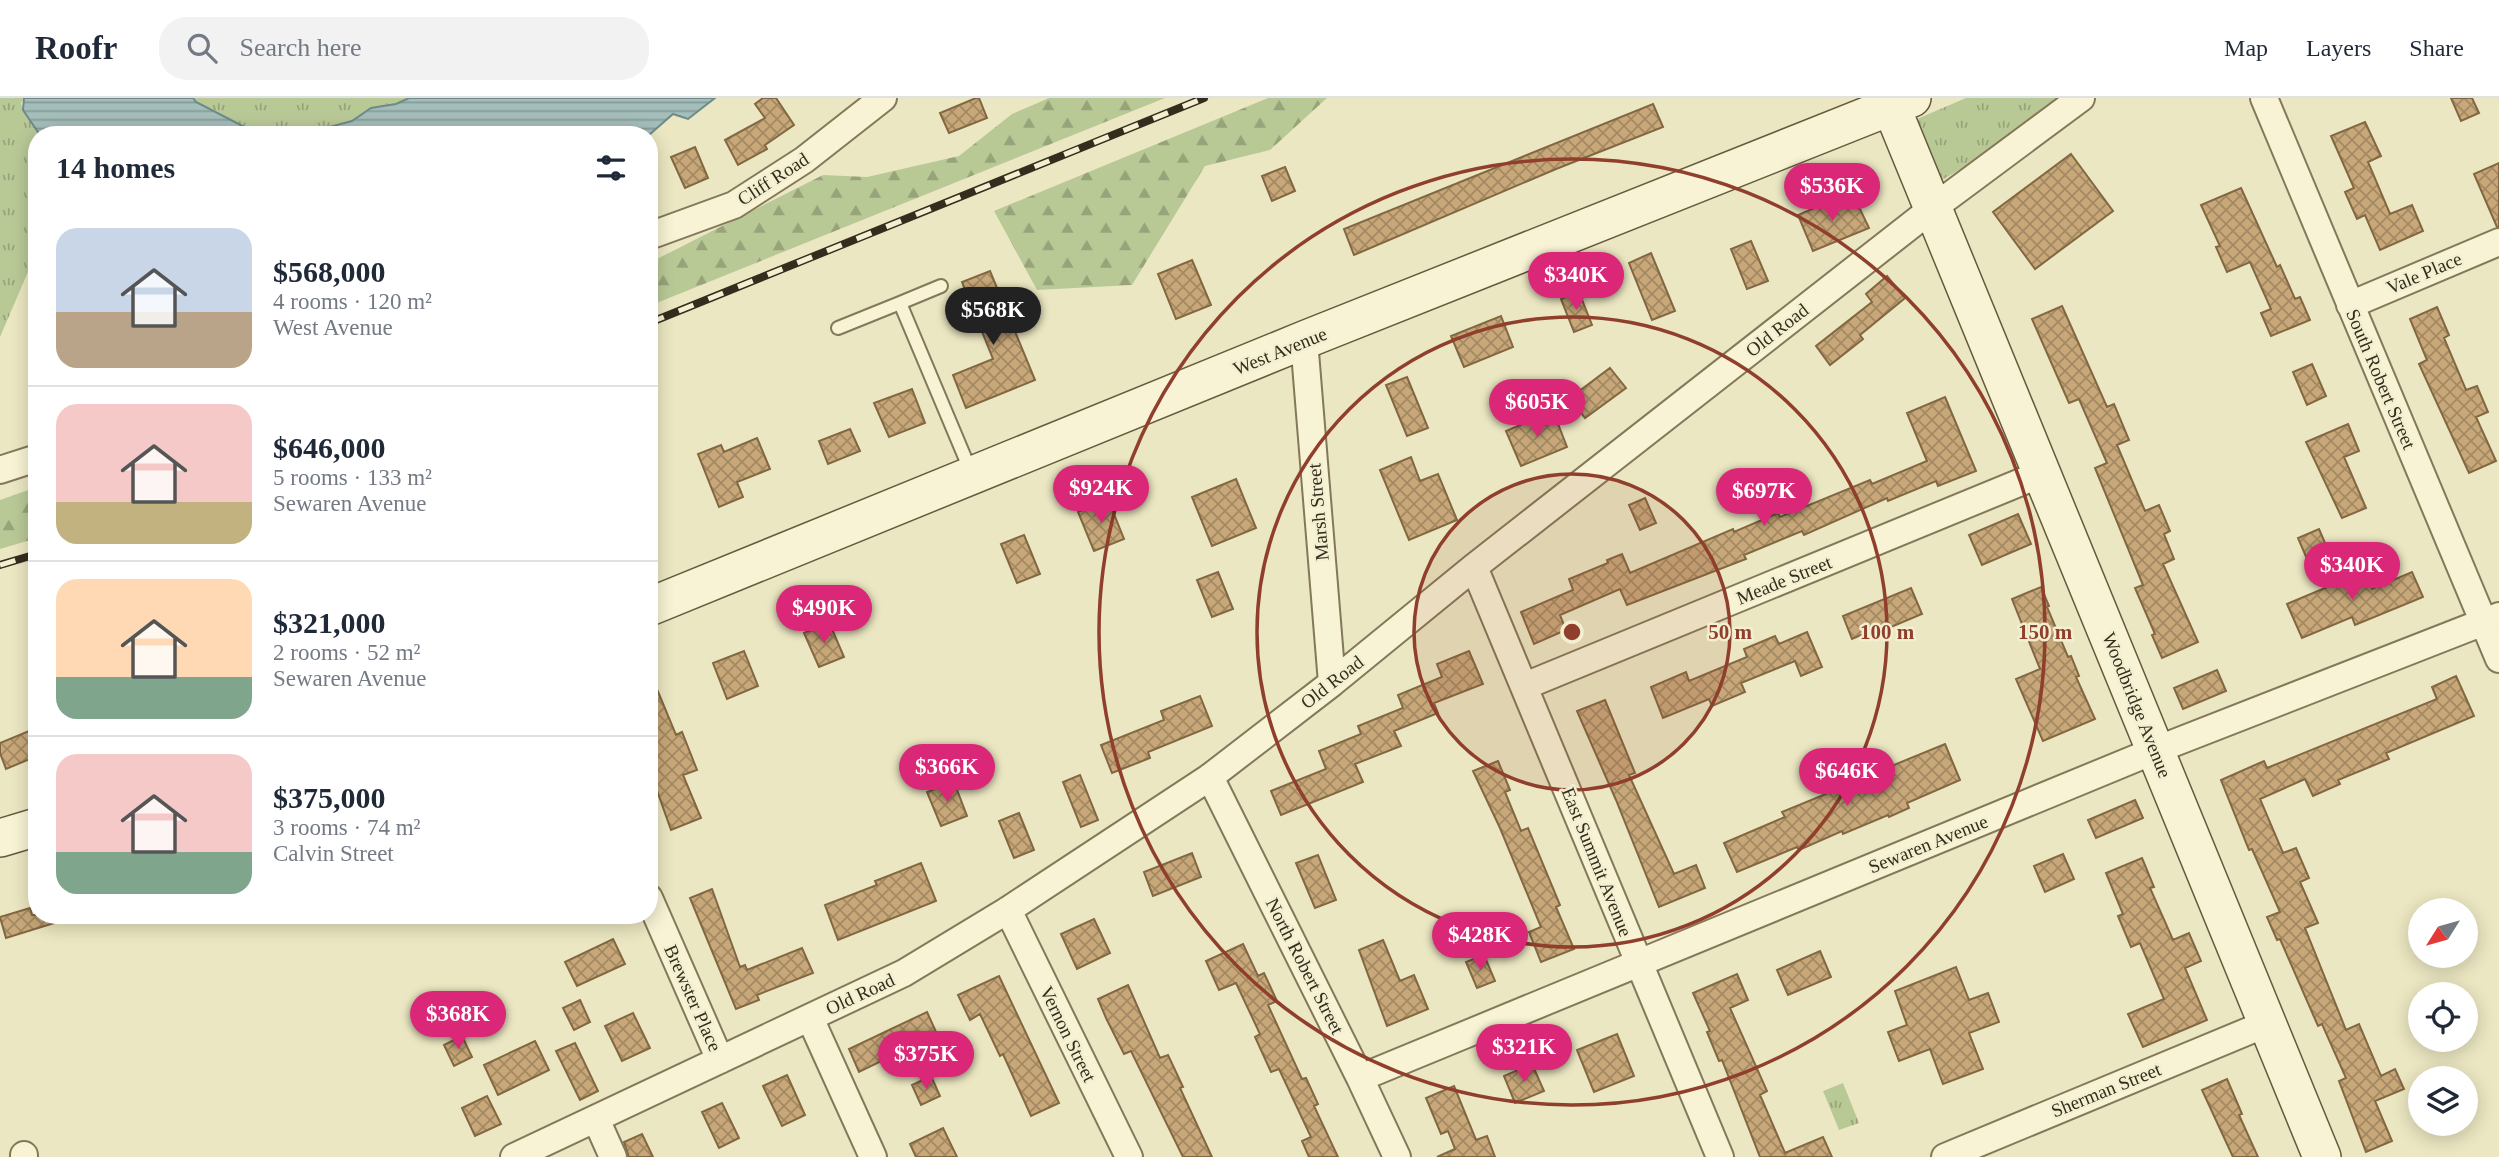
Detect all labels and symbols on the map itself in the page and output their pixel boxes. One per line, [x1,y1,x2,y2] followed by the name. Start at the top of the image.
[734,148,813,210] street label: Cliff Road
[1783,164,1881,223] pin: $536K
[2383,248,2465,298] street label: Vale Place
[1527,252,1625,312] pin: $340K
[944,288,1042,347] pin: $568K
[1742,299,1813,361] street label: Old Road
[2342,306,2420,453] street label: South Robert Street
[1230,323,1330,379] street label: West Avenue
[1488,380,1586,439] pin: $605K
[1303,462,1333,562] street label: Marsh Street
[1052,466,1150,525] pin: $924K
[1715,468,1813,528] pin: $697K
[2303,542,2401,602] pin: $340K
[1733,551,1835,609] street label: Meade Street
[775,586,873,645] pin: $490K
[1560,620,1584,644] centre of rings
[1708,620,1752,644] text: 50 m
[1860,620,1915,644] text: 100 m
[2018,620,2073,644] text: 150 m
[2098,629,2176,781] street label: Woodbridge Avenue
[1297,651,1368,713] street label: Old Road
[898,744,996,804] pin: $366K
[1798,748,1896,808] pin: $646K
[1557,784,1637,940] street label: East Summit Avenue
[1865,811,1991,877] street label: Sewaren Avenue
[1262,894,1349,1038] street label: North Robert Street
[2408,898,2478,968] north arrow
[1431,912,1529,972] pin: $428K
[660,941,726,1055] street label: Brewster Place
[822,969,898,1019] street label: Old Road
[1036,983,1101,1086] street label: Vernon Street
[409,992,507,1051] pin: $368K
[1475,1024,1573,1084] pin: $321K
[877,1032,975,1091] pin: $375K
[2048,1058,2165,1122] street label: Sherman Street

